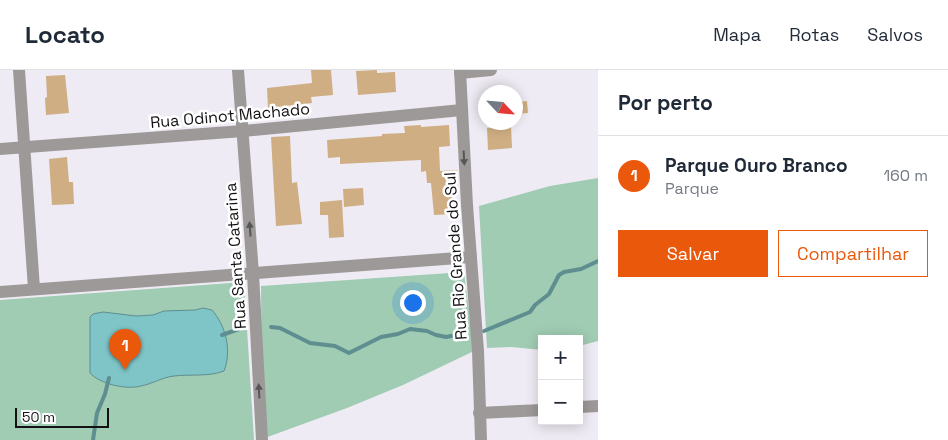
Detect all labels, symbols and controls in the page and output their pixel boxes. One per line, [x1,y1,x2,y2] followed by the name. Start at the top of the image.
[25,19,105,50] text: Locato
[713,23,761,46] text: Mapa
[789,23,839,46] text: Rotas
[867,23,923,46] text: Salvos
[478,85,523,130] north arrow
[618,89,713,116] text: Por perto
[149,98,311,133] street label: Rua Odinot Machado
[461,151,469,167] one-way arrow
[665,153,848,178] text: Parque Ouro Branco
[630,165,638,186] text: 1
[883,165,928,186] text: 160 m
[439,171,472,341] street label: Rua Rio Grande do Sul
[665,178,719,199] text: Parque
[220,182,251,330] street label: Rua Santa Catarina
[246,221,254,237] one-way arrow
[618,230,768,277] button: Salvar
[778,230,928,277] button: Compartilhar
[400,290,426,316] your location
[109,329,141,370] pin: 1
[538,335,583,425] map controls
[538,335,583,380] button: +
[538,380,583,425] button: −
[255,383,263,399] one-way arrow
[15,405,109,428] scale bar
[22,408,55,426] text: 50 m

